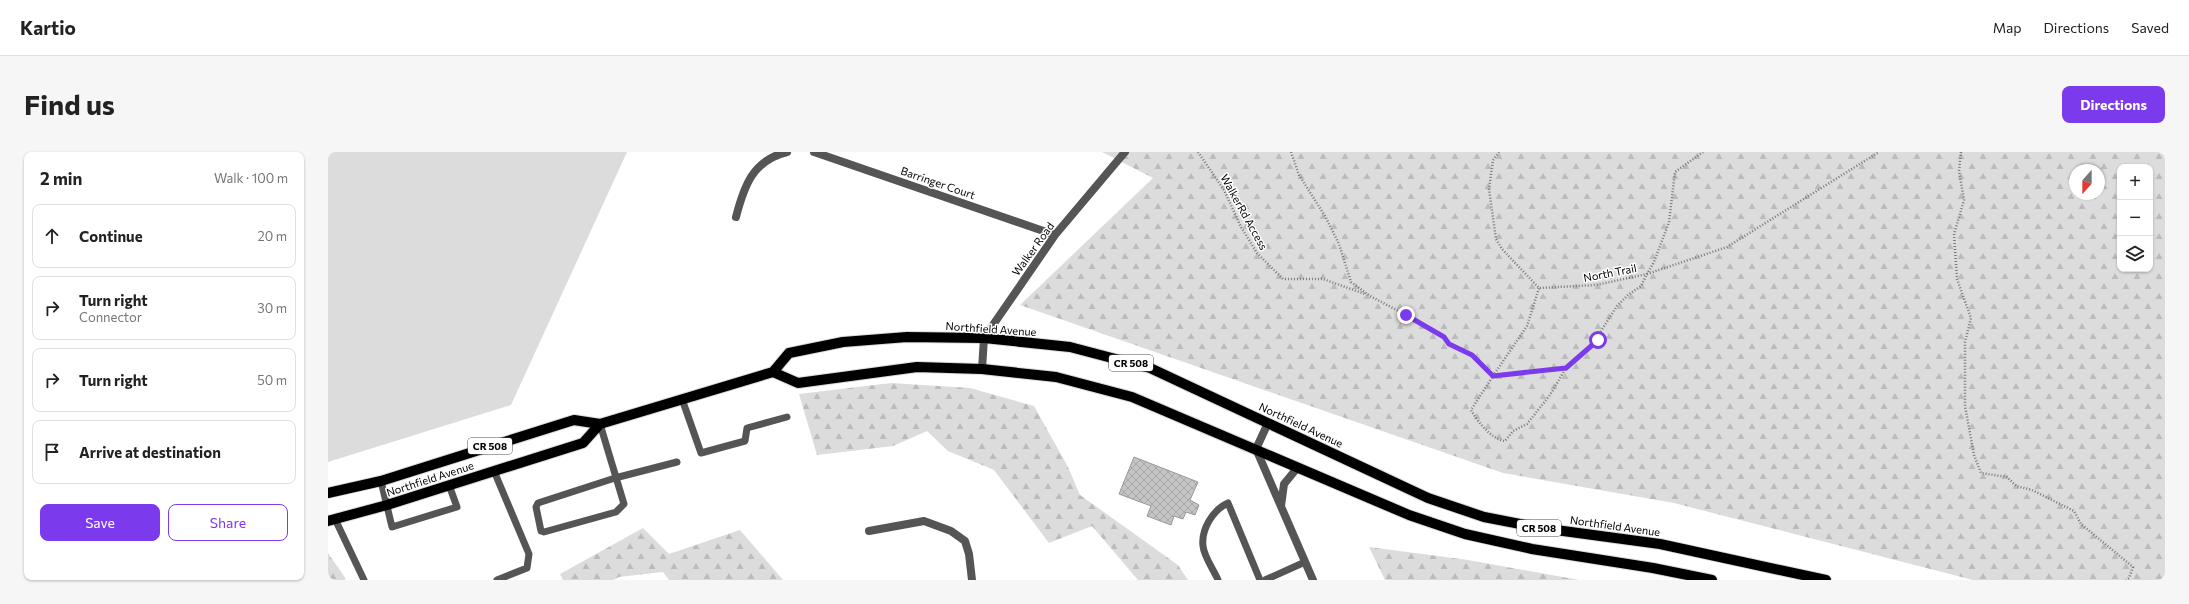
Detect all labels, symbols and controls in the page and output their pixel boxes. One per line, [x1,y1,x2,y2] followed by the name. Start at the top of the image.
[20,16,76,39] text: Kartio
[1993,19,2022,36] text: Map
[2044,19,2109,36] text: Directions
[2131,19,2169,36] text: Saved
[2062,86,2165,123] button: Directions
[24,87,115,121] text: Find us
[899,164,978,202] street label: Barringer Court
[2069,164,2105,200] north arrow
[2117,164,2153,272] map controls
[2117,164,2153,200] button: +
[40,168,82,189] text: 2 min
[214,170,288,186] text: Walk · 100 m
[1218,172,1271,252] street label: WalkerRd Access
[2117,200,2153,236] button: −
[1009,219,1056,278] street label: Walker Road
[41,225,63,247] icon: ahead
[79,227,143,245] text: Continue
[258,228,287,244] text: 20 m
[2117,236,2153,272] button: layers
[1582,261,1638,284] street label: North Trail
[79,291,148,309] text: Turn right
[41,297,63,319] icon: right
[257,300,287,316] text: 30 m
[1397,306,1415,324] route end
[79,309,142,325] text: Connector
[945,319,1037,338] street label: Northfield Avenue
[1589,331,1607,349] route start
[1109,355,1153,371] road number: CR 508
[41,369,63,391] icon: right
[79,371,148,389] text: Turn right
[257,372,287,388] text: 50 m
[1257,399,1345,450] street label: Northfield Avenue
[468,438,512,454] road number: CR 508
[41,441,63,463] icon: arrive
[79,443,221,461] text: Arrive at destination
[385,458,475,499] street label: Northfield Avenue
[40,504,160,541] button: Save
[168,504,288,541] button: Share
[1569,513,1661,538] street label: Northfield Avenue
[1517,520,1561,536] road number: CR 508

